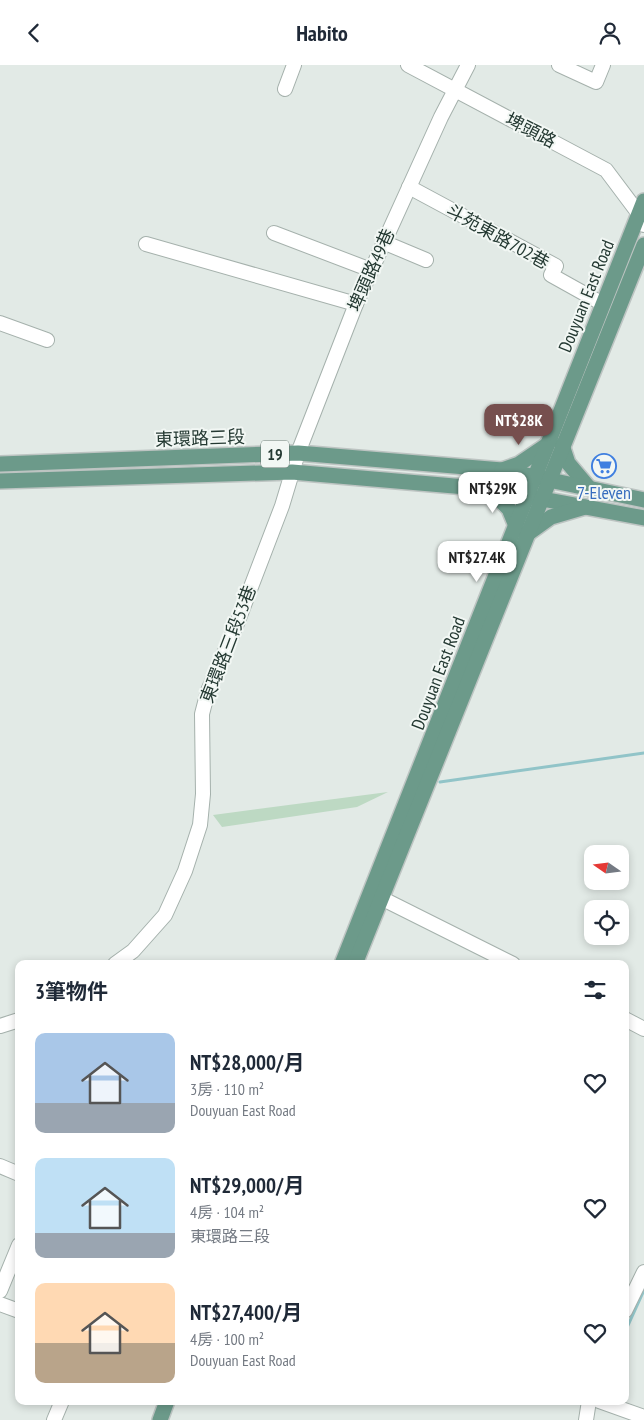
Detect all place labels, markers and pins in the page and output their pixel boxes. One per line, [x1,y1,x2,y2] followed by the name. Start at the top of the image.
[478,403,560,446] pin: NT$28K
[591,453,617,479] supermarket icon: 7-Eleven
[452,471,534,514] pin: NT$29K
[577,481,631,504] place label: 7-Eleven
[425,541,529,583] pin: NT$27.4K

